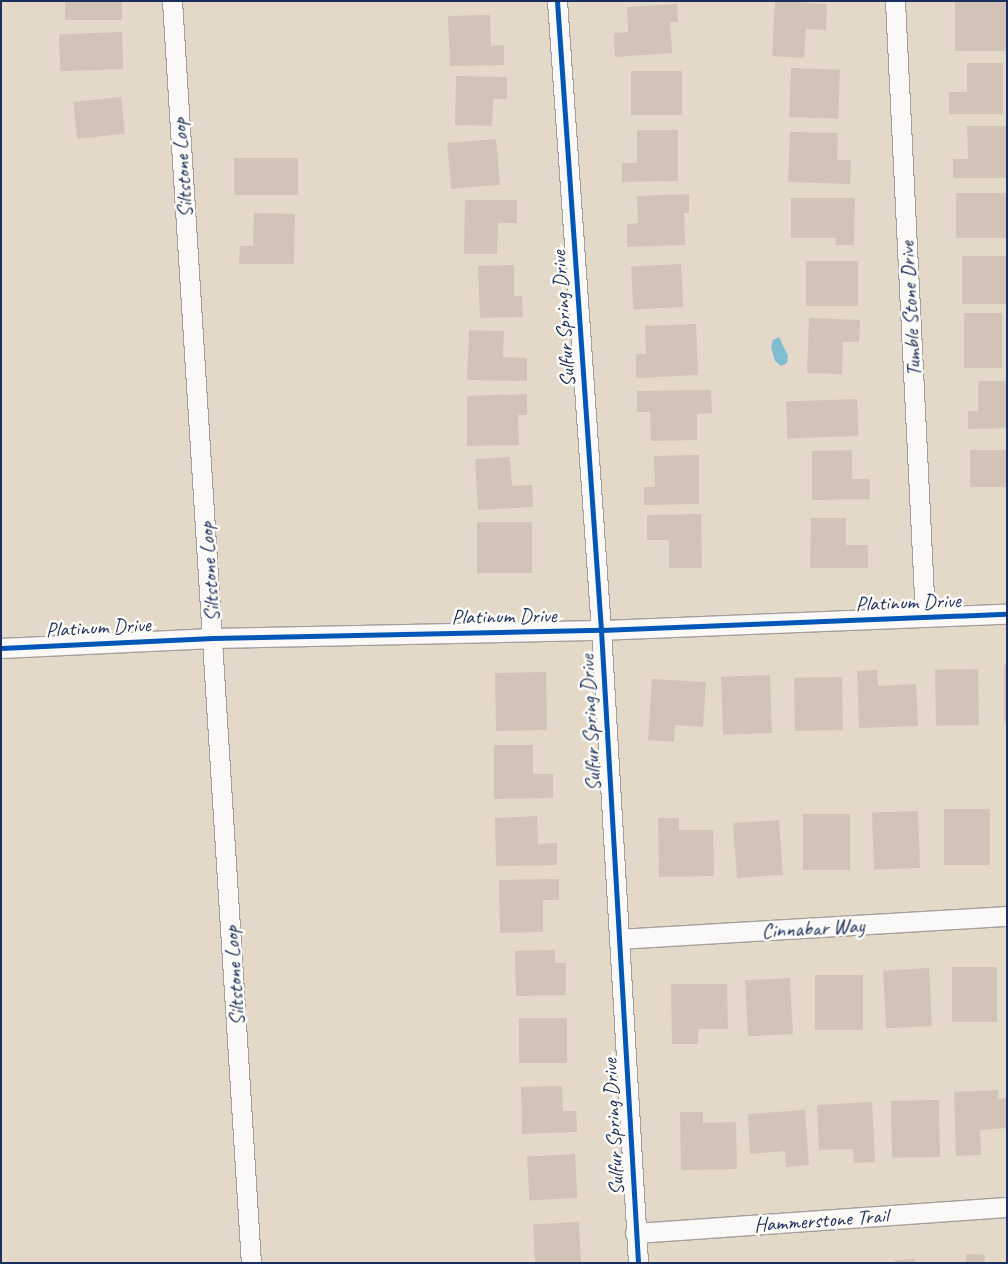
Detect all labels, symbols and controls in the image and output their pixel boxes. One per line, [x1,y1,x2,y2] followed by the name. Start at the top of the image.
[166,117,198,219] street label: Siltstone Loop
[894,240,926,378] street label: Tumble Stone Drive
[546,250,580,388] street label: Sulfur Spring Drive
[193,521,225,623] street label: Siltstone Loop
[855,588,961,616] street label: Platinum Drive
[451,602,557,630] street label: Platinum Drive
[45,612,151,642] street label: Platinum Drive
[574,654,606,792] street label: Sulfur Spring Drive
[761,913,865,943] street label: Cinnabar Way
[218,925,250,1027] street label: Siltstone Loop
[597,1058,629,1196] street label: Sulfur Spring Drive
[753,1203,889,1237] street label: Hammerstone Trail

